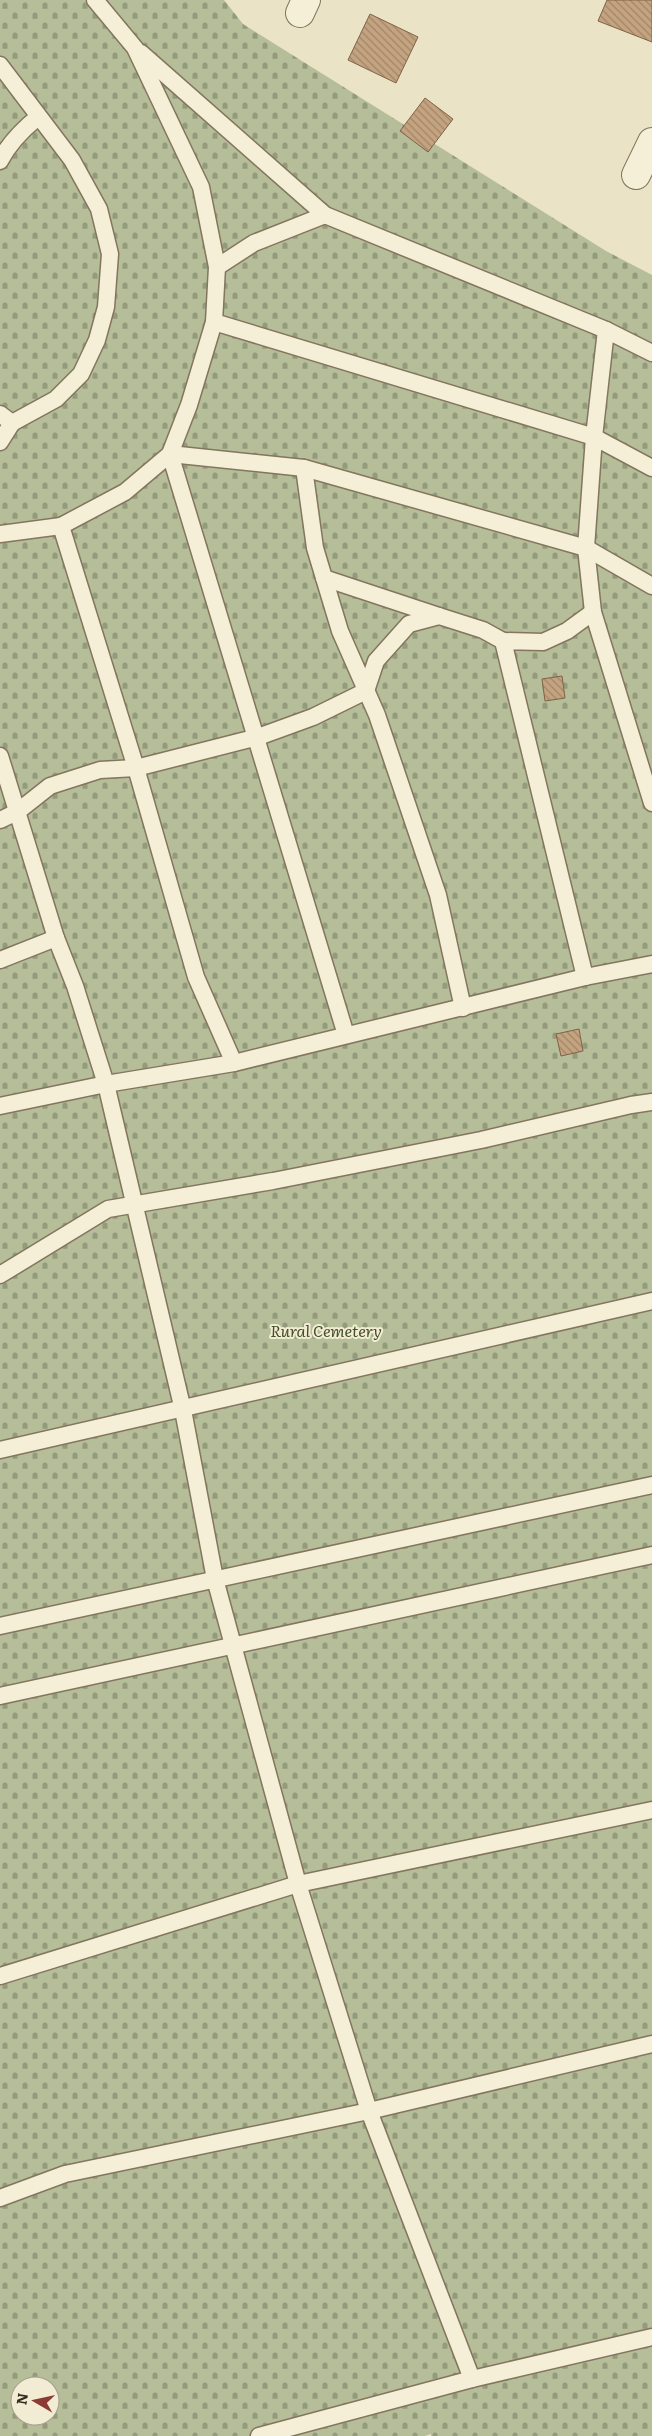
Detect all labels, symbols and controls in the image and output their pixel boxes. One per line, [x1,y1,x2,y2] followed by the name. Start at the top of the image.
[270,1318,382,1342] park label: Rural Cemetery
[10,2376,60,2426] north arrow
[10,2391,32,2406] text: N

